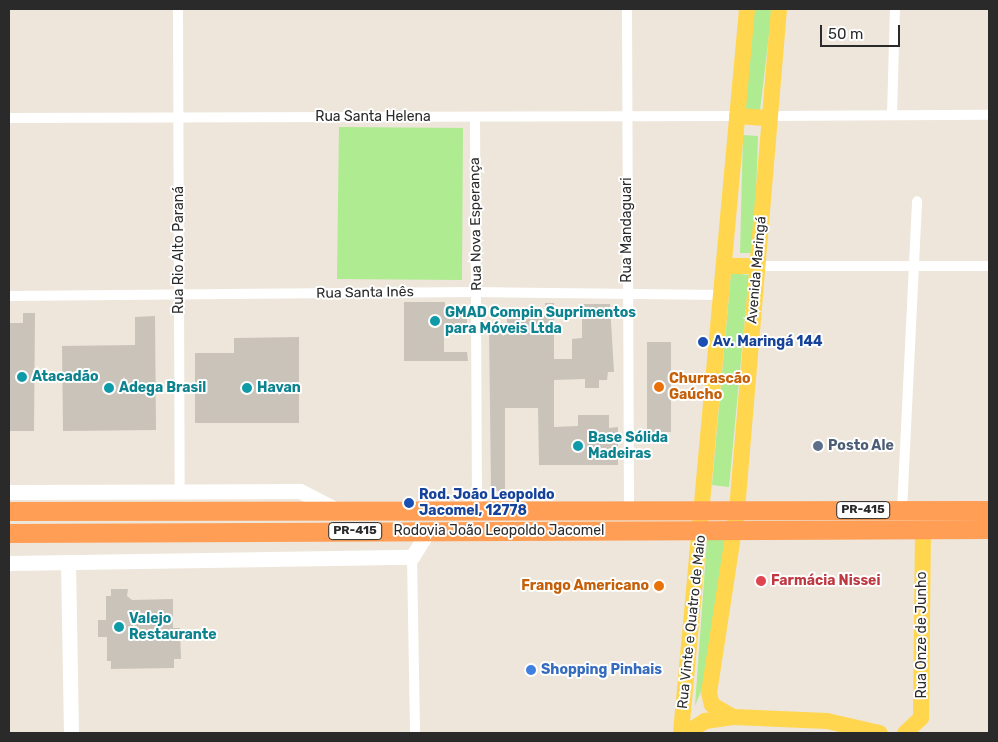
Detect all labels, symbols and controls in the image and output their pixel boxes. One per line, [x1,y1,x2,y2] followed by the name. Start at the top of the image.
[823,15,903,47] scale bar
[828,25,863,43] text: 50 m
[315,109,431,125] street label: Rua Santa Helena
[466,157,486,291] street label: Rua Nova Esperança
[619,177,635,283] street label: Rua Mandaguari
[171,186,187,314] street label: Rua Rio Alto Paraná
[744,216,770,324] street label: Avenida Maringá
[316,284,414,302] street label: Rua Santa Inês
[445,305,636,338] place label: GMAD Compin Suprimentos para Móveis Ltda
[429,315,441,327] marker: GMAD Compin Suprimentos para Móveis Ltda
[713,334,823,350] place label: Av. Maringá 144
[697,336,709,348] marker: Av. Maringá 144
[32,369,99,385] place label: Atacadão
[16,371,28,383] marker: Atacadão
[669,371,751,404] place label: Churrascão Gaúcho
[119,380,206,396] place label: Adega Brasil
[257,380,301,396] place label: Havan
[653,381,665,393] marker: Churrascão Gaúcho
[103,382,115,394] marker: Adega Brasil
[241,382,253,394] marker: Havan
[588,430,668,462] place label: Base Sólida Madeiras
[828,438,894,454] place label: Posto Ale
[572,440,584,452] marker: Base Sólida Madeiras
[812,440,824,452] marker: Posto Ale
[419,487,555,520] place label: Rod. João Leopoldo Jacomel, 12778
[403,497,415,509] marker: Rod. João Leopoldo Jacomel, 12778
[836,500,890,520] road number: PR-415
[328,522,382,540] road number: PR-415
[394,523,604,539] street label: Rodovia João Leopoldo Jacomel
[674,534,710,710] street label: Rua Vinte e Quatro de Maio
[914,572,930,698] street label: Rua Onze de Junho
[771,573,880,589] place label: Farmácia Nissei
[755,575,767,587] marker: Farmácia Nissei
[521,578,649,594] place label: Frango Americano
[653,580,665,592] marker: Frango Americano
[129,611,217,644] place label: Valejo Restaurante
[113,621,125,633] marker: Valejo Restaurante
[541,662,662,678] place label: Shopping Pinhais
[525,664,537,676] marker: Shopping Pinhais

